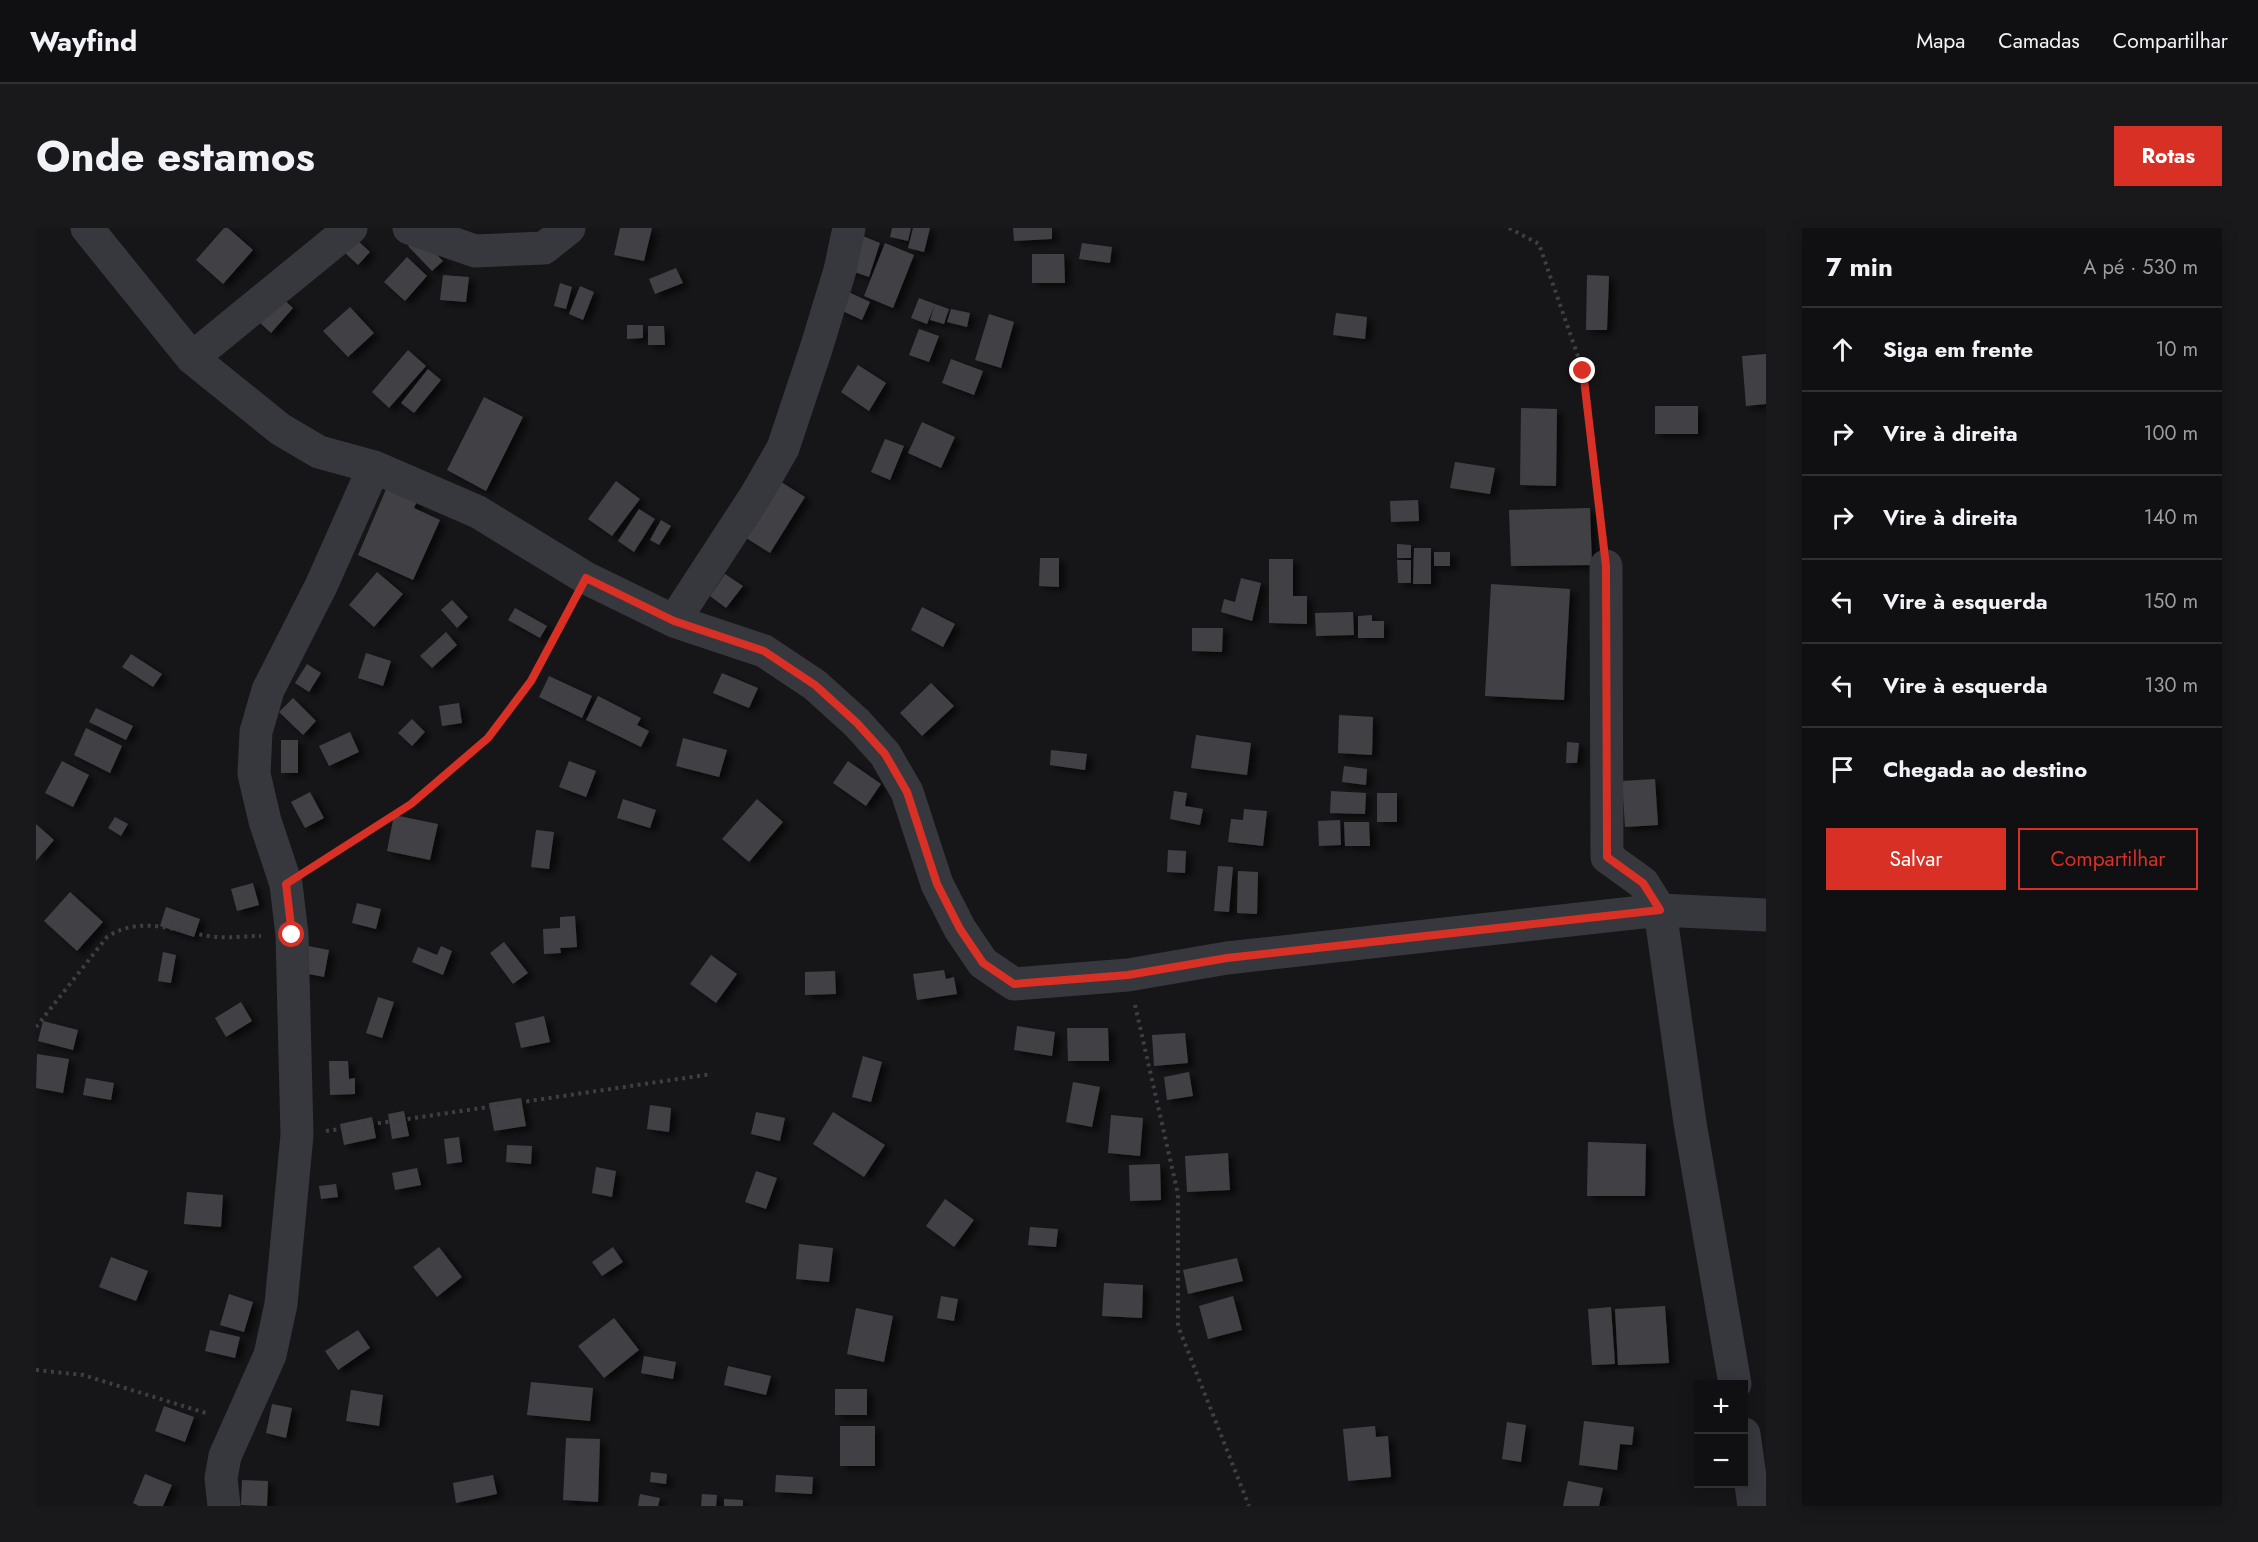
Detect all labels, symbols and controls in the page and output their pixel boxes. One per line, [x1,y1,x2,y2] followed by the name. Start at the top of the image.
[30,21,137,62] text: Wayfind
[1916,26,1965,56] text: Mapa
[1998,26,2080,56] text: Camadas
[2113,26,2228,56] text: Compartilhar
[36,126,315,187] text: Onde estamos
[2114,126,2222,186] button: Rotas
[1826,248,1893,286] text: 7 min
[2083,253,2198,282] text: A pé · 530 m
[1826,333,1859,366] icon: ahead
[1883,333,2033,365] text: Siga em frente
[2155,335,2198,364] text: 10 m
[1569,357,1595,383] route end
[1826,417,1859,450] icon: right
[1883,417,2018,449] text: Vire à direita
[2143,419,2198,448] text: 100 m
[1826,501,1859,534] icon: right
[1883,501,2018,533] text: Vire à direita
[2144,503,2198,532] text: 140 m
[1826,585,1859,618] icon: left
[1883,585,2048,617] text: Vire à esquerda
[2144,587,2198,616] text: 150 m
[1826,669,1859,702] icon: left
[1883,669,2048,701] text: Vire à esquerda
[2144,671,2198,700] text: 130 m
[1826,753,1859,786] icon: arrive
[1883,753,2087,785] text: Chegada ao destino
[1826,828,2006,890] button: Salvar
[2018,828,2198,890] button: Compartilhar
[278,921,304,947] route start
[1694,1380,1748,1488] map controls
[1694,1380,1748,1434] button: +
[1694,1434,1748,1488] button: −

